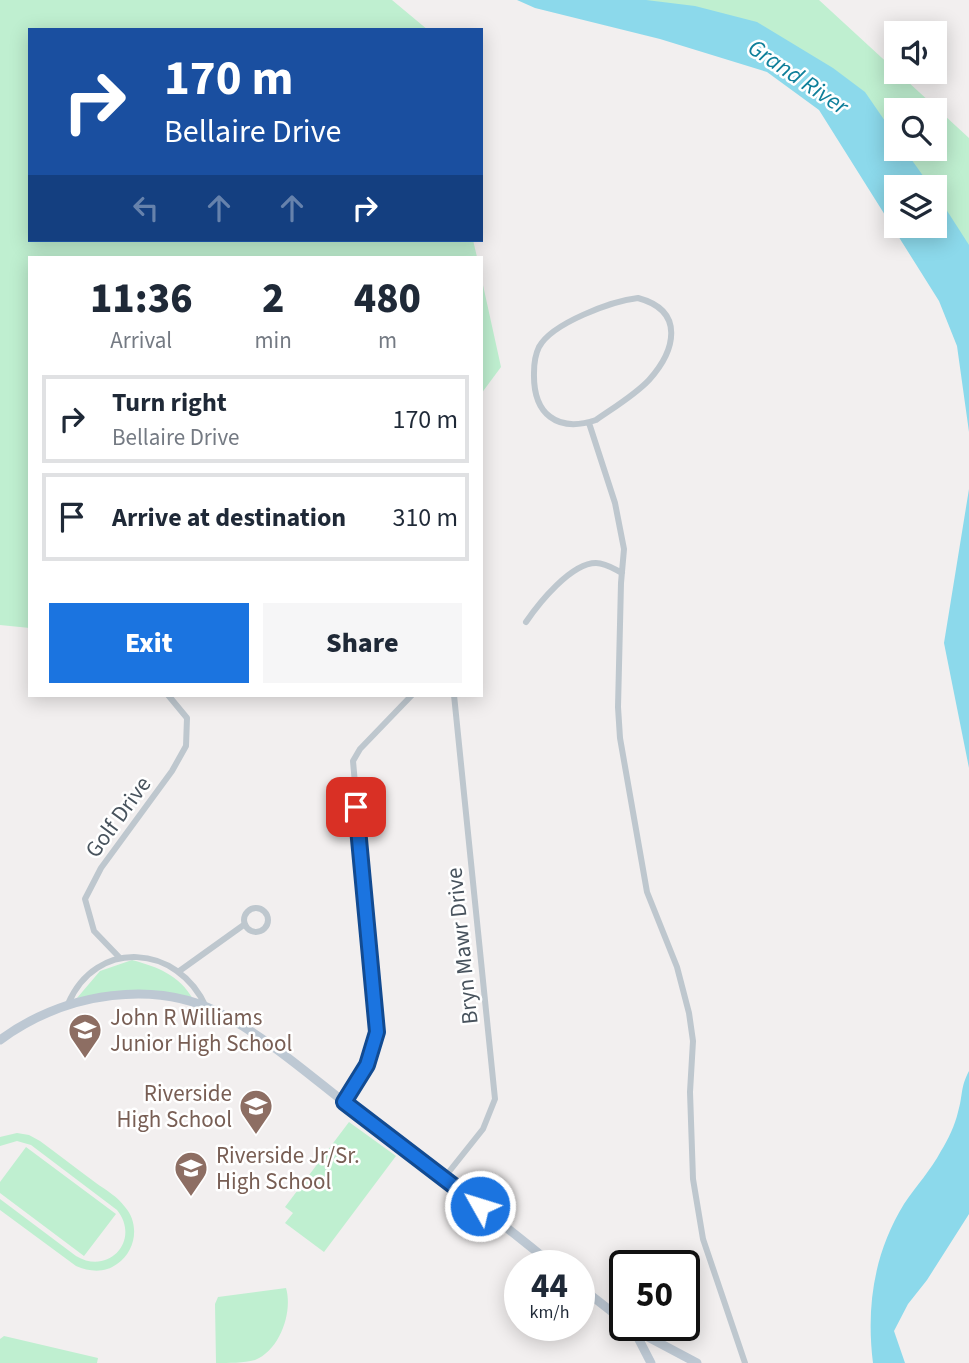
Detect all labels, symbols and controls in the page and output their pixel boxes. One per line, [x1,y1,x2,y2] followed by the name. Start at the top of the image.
[884,21,947,238] map controls
[884,21,947,84] button: sound
[741,30,857,125] water label: Grand River
[164,44,293,114] text: 170 m
[49,56,140,147] icon: right
[884,98,947,161] button: search
[164,109,341,155] text: Bellaire Drive
[884,175,947,238] button: layers
[127,189,165,227] icon: left
[200,189,238,227] icon: ahead
[273,189,311,227] icon: ahead
[346,189,384,227] icon: right
[90,269,193,329] text: 11:36
[262,269,284,329] text: 2
[354,269,421,329] text: 480
[110,324,172,357] text: Arrival
[255,324,292,357] text: min
[378,324,397,357] text: m
[112,384,227,421] text: Turn right
[53,400,91,438] icon: right
[392,401,458,438] text: 170 m
[112,421,240,454] text: Bellaire Drive
[53,498,91,536] icon: arrive
[112,499,346,536] text: Arrive at destination
[392,499,458,536] text: 310 m
[49,603,249,683] button: Exit
[263,603,462,683] button: Share
[77,769,159,865] street label: Golf Drive
[326,777,386,837] pin
[337,788,375,826] icon: arrive
[437,866,487,1026] street label: Bryn Mawr Drive
[110,1001,292,1060] place label: John R Williams Junior High School
[66,1011,104,1060] school or university icon: John R Williams Junior High School
[117,1077,232,1136] place label: Riverside High School
[237,1087,275,1136] school or university icon: Riverside High School
[216,1139,360,1198] place label: Riverside Jr/Sr. High School
[172,1149,210,1198] school or university icon: Riverside Jr/Sr. High School
[443,1169,517,1243] position arrow
[609,1250,700,1341] speed limit sign: 50
[531,1261,568,1311] text: 44
[530,1300,569,1325] text: km/h

